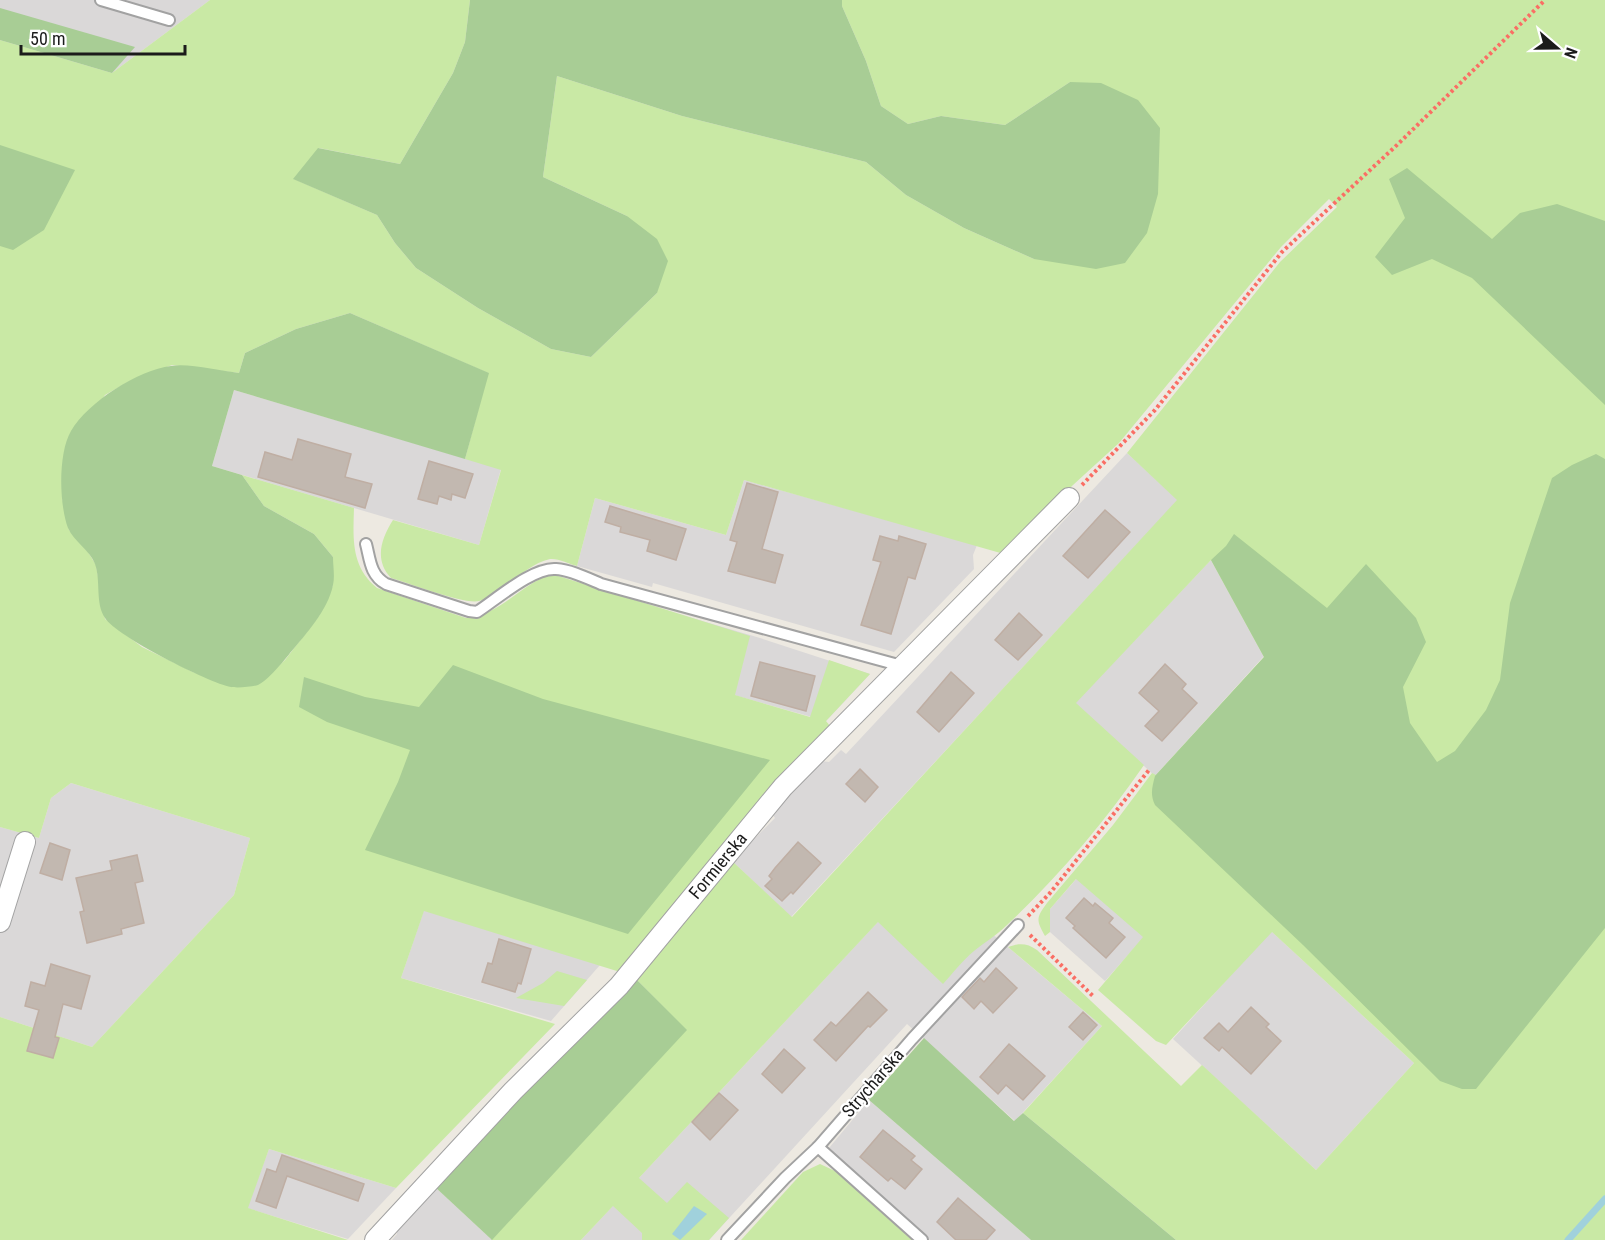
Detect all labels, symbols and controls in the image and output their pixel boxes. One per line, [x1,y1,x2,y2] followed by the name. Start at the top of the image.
[21,18,184,56] scale bar
[1527,18,1587,78] north arrow
[30,28,65,49] text: 50 m
[1560,45,1581,61] text: N
[684,828,751,903] street label: Formierska
[837,1044,908,1121] street label: Strycharska

